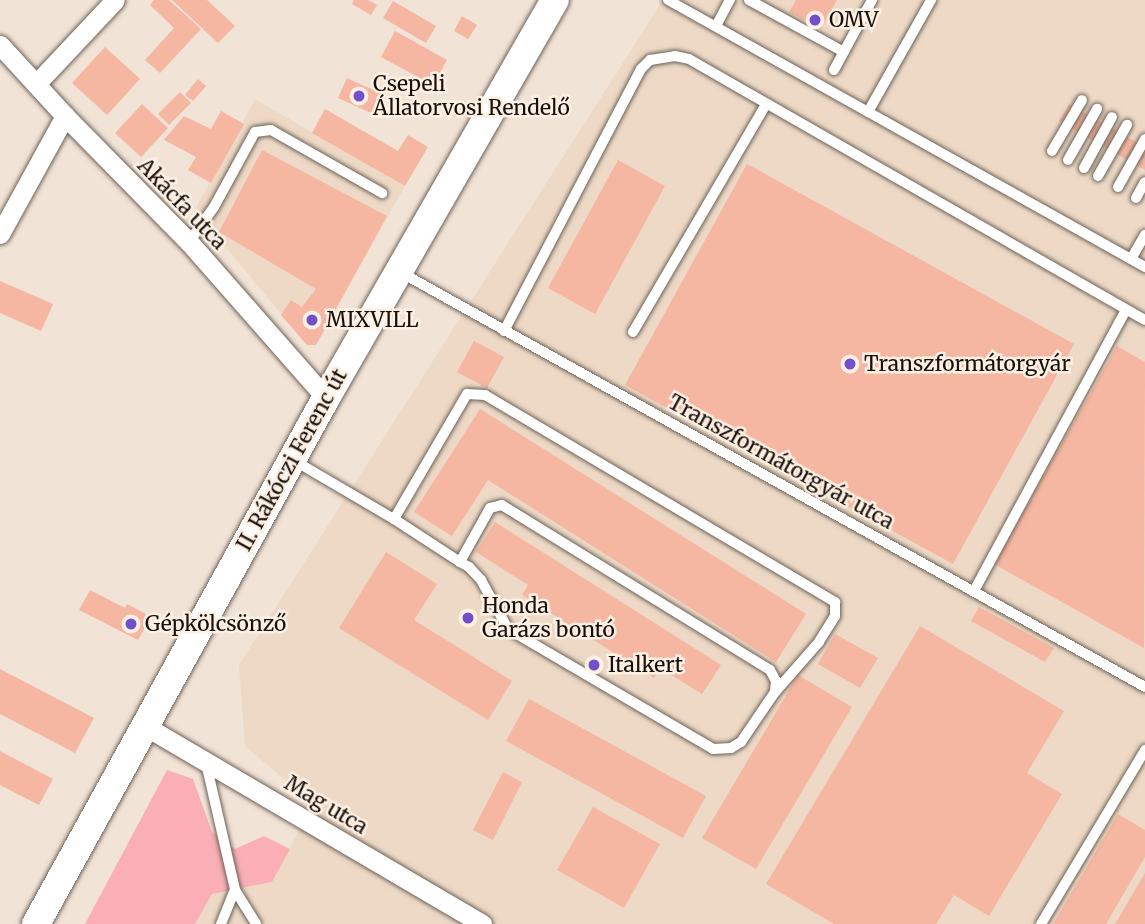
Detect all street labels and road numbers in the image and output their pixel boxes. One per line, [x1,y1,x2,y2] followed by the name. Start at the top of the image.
[132,153,232,255] street label: Akácfa utca
[231,365,353,555] street label: II. Rákóczi Ferenc út
[664,389,898,535] street label: Transzformátorgyár utca
[280,770,372,840] street label: Mag utca

